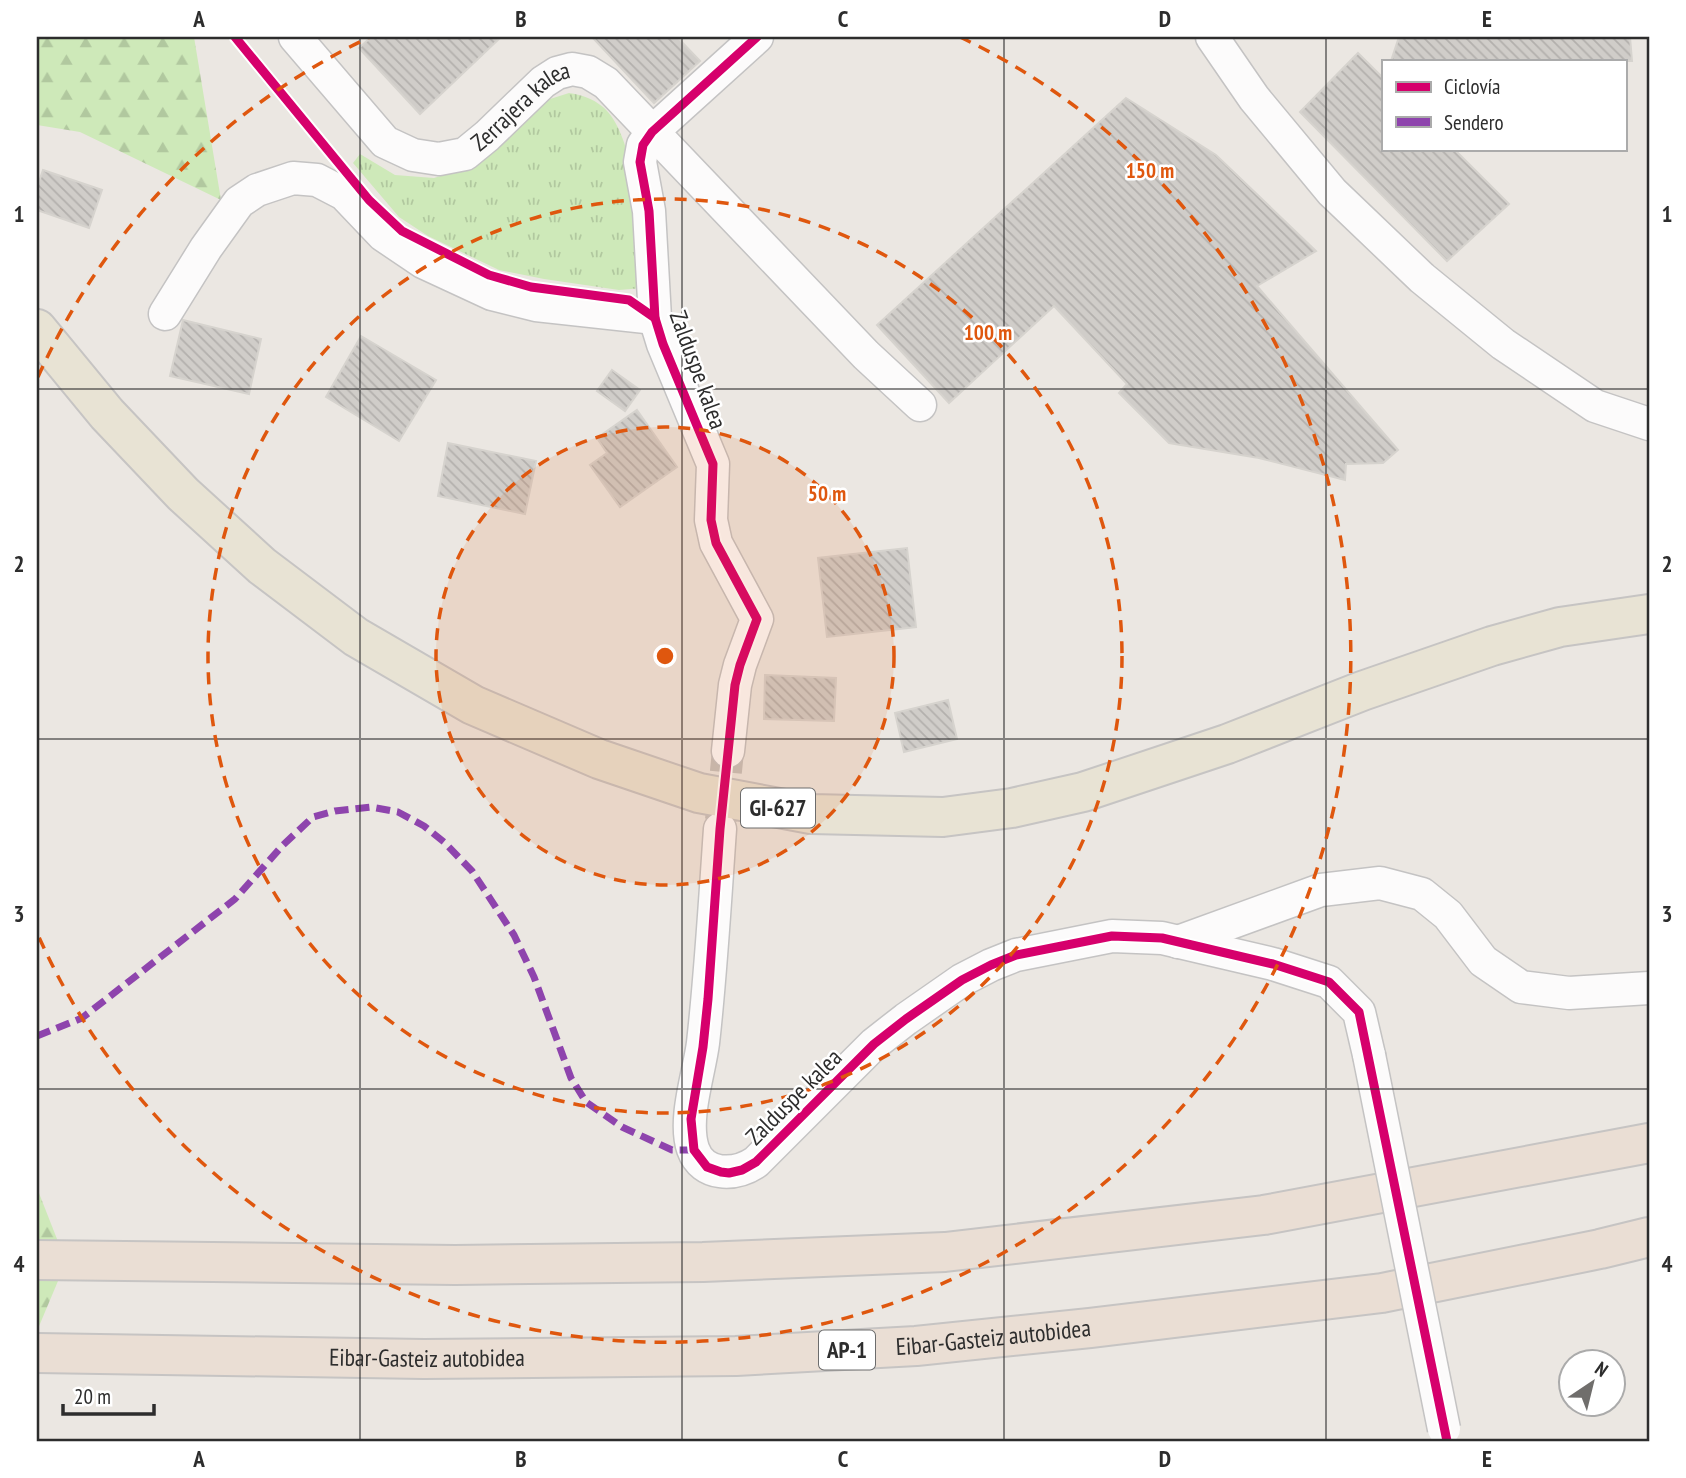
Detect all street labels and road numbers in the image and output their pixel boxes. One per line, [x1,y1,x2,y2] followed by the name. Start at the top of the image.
[465,54,573,158] street label: Zerrajera kalea
[663,306,734,433] street label: Zalduspe kalea
[741,788,815,828] road number: GI-627
[739,1042,848,1151] street label: Zalduspe kalea
[895,1312,1092,1362] street label: Eibar-Gasteiz autobidea
[819,1330,875,1370] road number: AP-1
[329,1342,525,1374] street label: Eibar-Gasteiz autobidea

